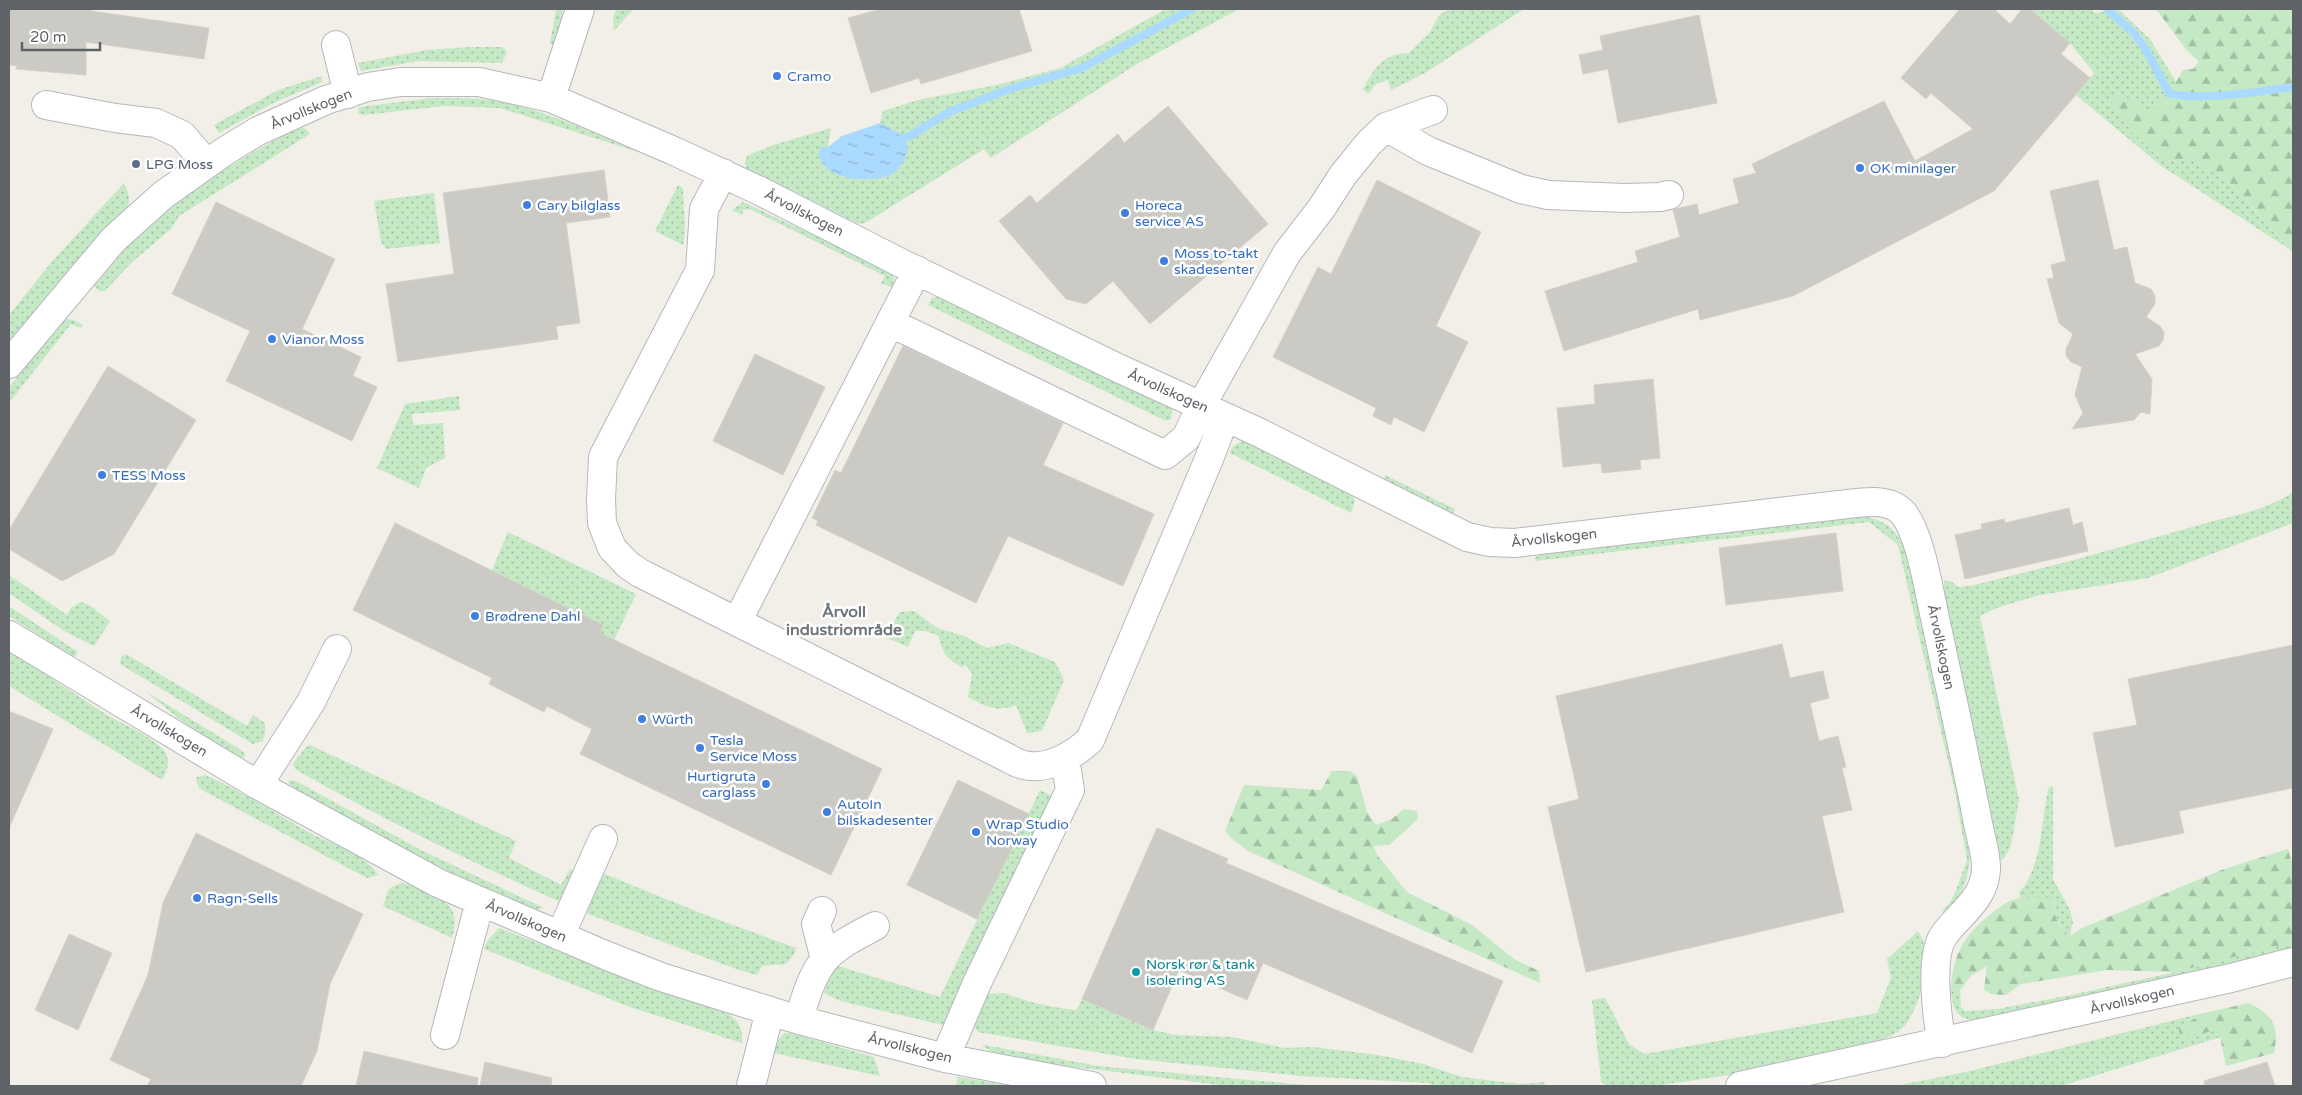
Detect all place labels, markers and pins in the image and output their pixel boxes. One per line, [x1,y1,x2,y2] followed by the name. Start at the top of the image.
[787,68,831,85] place label: Cramo
[771,70,783,82] marker: Cramo
[146,156,213,173] place label: LPG Moss
[130,158,142,170] marker: LPG Moss
[1870,160,1957,177] place label: OK minilager
[1854,162,1866,174] marker: OK minilager
[537,197,621,214] place label: Cary bilglass
[1135,197,1204,230] place label: Horeca service AS
[521,199,533,211] marker: Cary bilglass
[1119,207,1131,219] marker: Horeca service AS
[1174,245,1259,278] place label: Moss to-takt skadesenter
[1158,255,1170,267] marker: Moss to-takt skadesenter
[282,331,365,348] place label: Vianor Moss
[266,333,278,345] marker: Vianor Moss
[112,467,186,484] place label: TESS Moss
[96,469,108,481] marker: TESS Moss
[485,608,581,625] place label: Brødrene Dahl
[469,610,481,622] marker: Brødrene Dahl
[652,711,693,728] place label: Würth
[636,713,648,725] marker: Würth
[710,732,797,765] place label: Tesla Service Moss
[694,742,706,754] marker: Tesla Service Moss
[687,768,756,801] place label: Hurtigruta carglass
[760,778,772,790] marker: Hurtigruta carglass
[837,796,934,829] place label: AutoIn bilskadesenter
[821,806,833,818] marker: AutoIn bilskadesenter
[986,816,1069,849] place label: Wrap Studio Norway
[970,826,982,838] marker: Wrap Studio Norway
[207,890,278,907] place label: Ragn-Sells
[191,892,203,904] marker: Ragn-Sells
[1146,956,1255,989] place label: Norsk rør & tank isolering AS
[1130,966,1142,978] marker: Norsk rør & tank isolering AS

